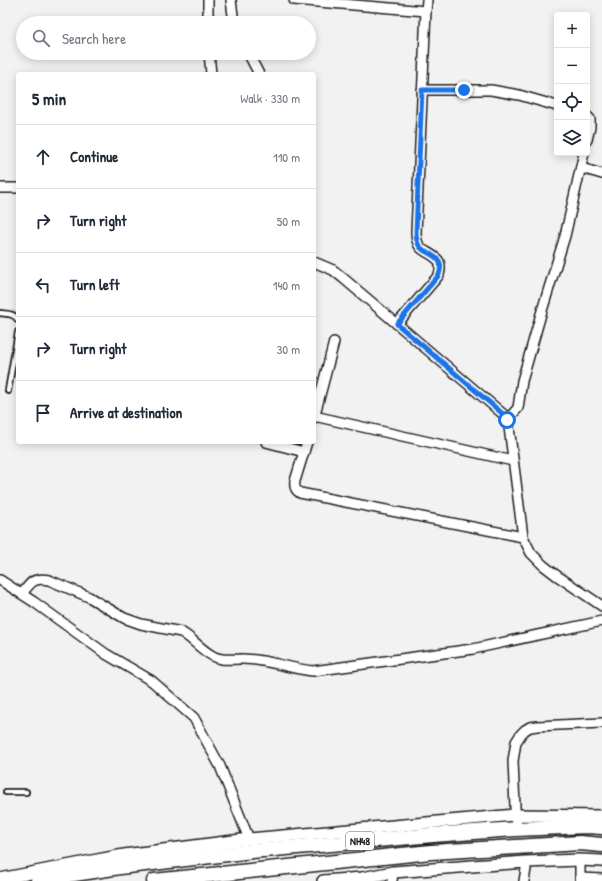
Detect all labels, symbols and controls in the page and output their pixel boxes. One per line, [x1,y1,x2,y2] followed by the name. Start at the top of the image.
[554,12,590,156] map controls
[554,12,590,48] button: +
[16,16,316,60] search box
[30,27,52,49] icon: search
[62,28,126,49] text: Search here
[554,48,590,84] button: −
[455,81,473,99] route end
[554,84,590,120] button: locate
[32,87,66,110] text: 5 min
[240,89,300,107] text: Walk · 330 m
[554,120,590,156] button: layers
[32,146,54,168] icon: ahead
[70,146,118,167] text: Continue
[273,148,300,166] text: 110 m
[32,210,54,232] icon: right
[70,210,126,231] text: Turn right
[277,212,300,230] text: 50 m
[32,274,54,296] icon: left
[70,274,120,295] text: Turn left
[273,276,300,294] text: 140 m
[32,338,54,360] icon: right
[70,338,126,359] text: Turn right
[277,340,300,358] text: 30 m
[32,402,54,424] icon: arrive
[70,402,182,423] text: Arrive at destination
[498,411,516,429] route start
[346,832,374,850] road number: NH48

